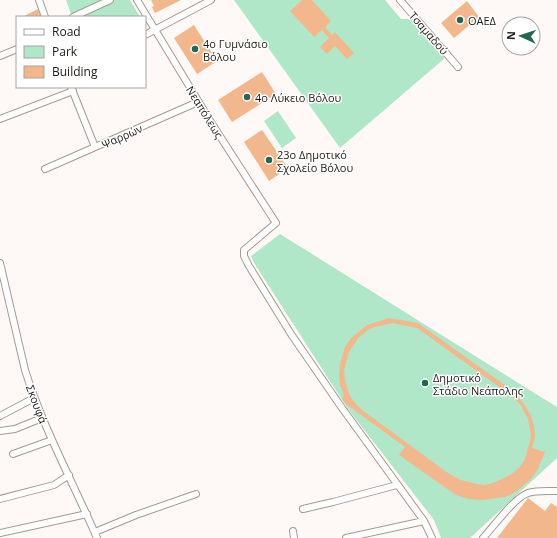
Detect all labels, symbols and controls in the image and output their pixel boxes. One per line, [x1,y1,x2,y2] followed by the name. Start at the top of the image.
[406,8,452,58] street label: Τσαμαδού
[468,13,497,28] place label: ΟΑΕΔ
[455,15,465,25] marker: ΟΑΕΔ
[16,16,146,88] legend
[501,16,541,56] north arrow
[52,23,81,40] text: Road
[503,31,518,40] text: N
[203,36,268,64] place label: 4ο Γυμνάσιο Βόλου
[52,43,78,60] text: Park
[190,44,200,54] marker: 4ο Γυμνάσιο Βόλου
[52,63,98,80] text: Building
[183,83,227,141] street label: Νεαπόλεως
[255,90,342,105] place label: 4ο Λύκειο Βόλου
[242,92,252,102] marker: 4ο Λύκειο Βόλου
[99,120,145,152] street label: Ψαρρών
[277,147,353,175] place label: 23ο Δημοτικό Σχολείο Βόλου
[264,155,274,165] marker: 23ο Δημοτικό Σχολείο Βόλου
[433,370,523,398] place label: Δημοτικό Στάδιο Νεάπολης
[420,378,430,388] marker: Δημοτικό Στάδιο Νεάπολης
[23,383,51,426] street label: Σκουφά

